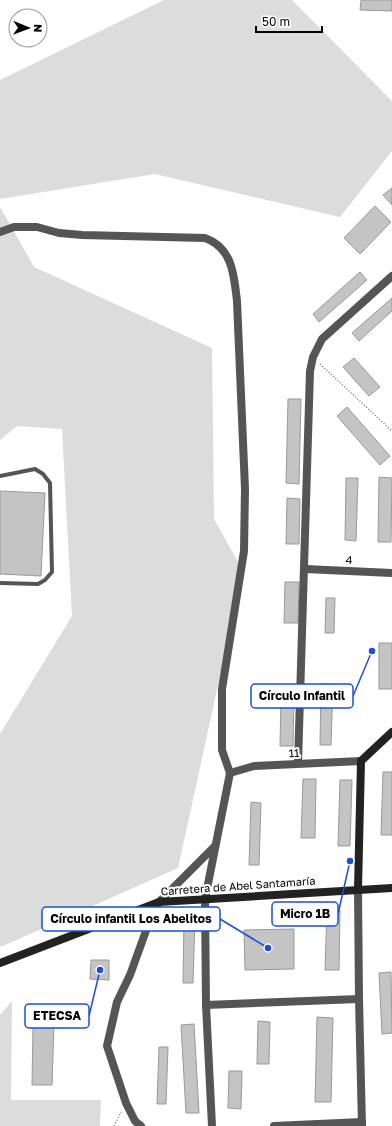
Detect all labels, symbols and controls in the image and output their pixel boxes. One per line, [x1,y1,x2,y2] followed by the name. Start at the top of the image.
[8,8,48,48] north arrow
[256,8,322,34] scale bar
[262,14,290,29] text: 50 m
[32,24,45,32] text: N
[345,553,353,566] street label: 4
[251,684,353,708] callout: Círculo Infantil
[259,688,345,703] text: Círculo Infantil
[288,746,300,759] street label: 11
[160,874,316,897] street label: Carretera de Abel Santamaría
[272,902,338,926] callout: Micro 1B
[280,906,331,921] text: Micro 1B
[42,907,220,931] callout: Círculo infantil Los Abelitos
[50,911,212,926] text: Círculo infantil Los Abelitos
[25,1004,89,1028] callout: ETECSA
[33,1008,81,1023] text: ETECSA

